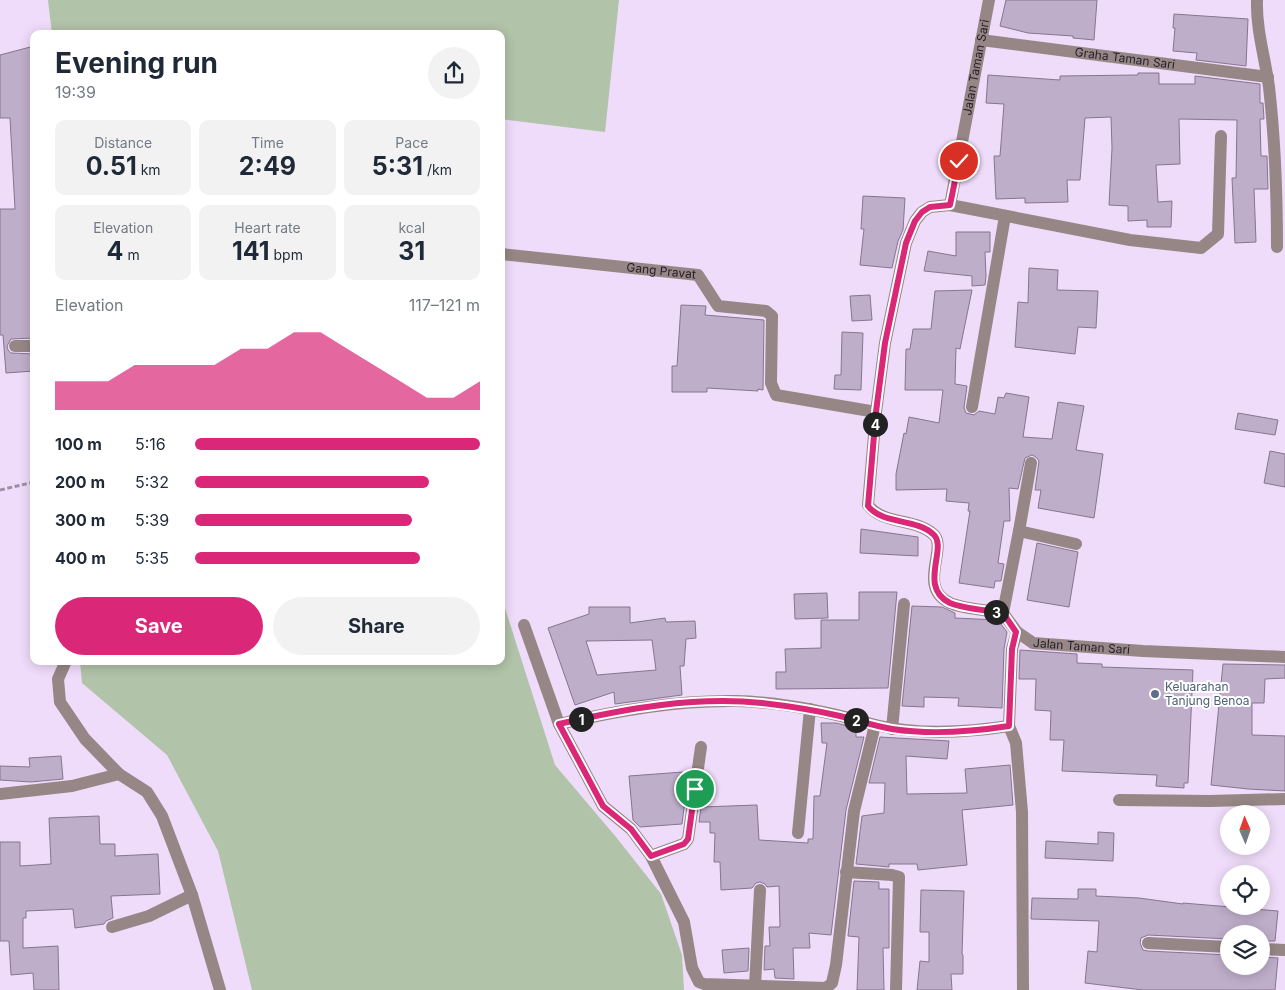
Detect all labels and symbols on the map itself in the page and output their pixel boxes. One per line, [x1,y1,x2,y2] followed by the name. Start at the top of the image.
[959,18,992,117] street label: Jalan Taman Sari
[1074,44,1176,72] street label: Graha Taman Sari
[938,140,980,182] pin
[626,259,697,282] street label: Gang Pravat
[862,412,888,436] pin: 4
[984,600,1008,624] pin: 3
[1033,635,1131,657] street label: Jalan Taman Sari
[1165,679,1250,708] place label: Keluarahan Tanjung Benoa
[1149,688,1161,700] marker: Keluarahan Tanjung Benoa
[568,706,594,732] pin: 1
[844,708,868,732] pin: 2
[674,768,716,810] pin
[1220,805,1270,855] north arrow

